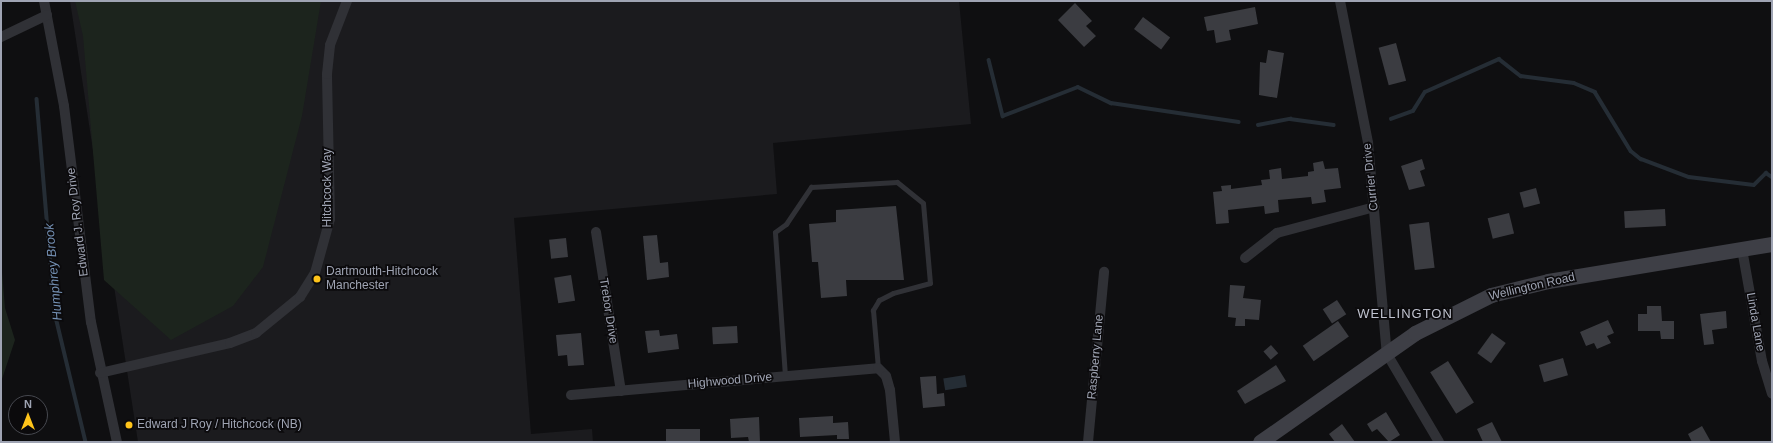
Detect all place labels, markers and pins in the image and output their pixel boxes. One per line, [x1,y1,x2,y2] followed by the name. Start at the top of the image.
[326,265,438,293] place label: Dartmouth-Hitchcock Manchester
[311,273,323,285] marker: Dartmouth-Hitchcock Manchester
[137,418,302,432] place label: Edward J Roy / Hitchcock (NB)
[124,420,134,430] marker: Edward J Roy / Hitchcock (NB)

